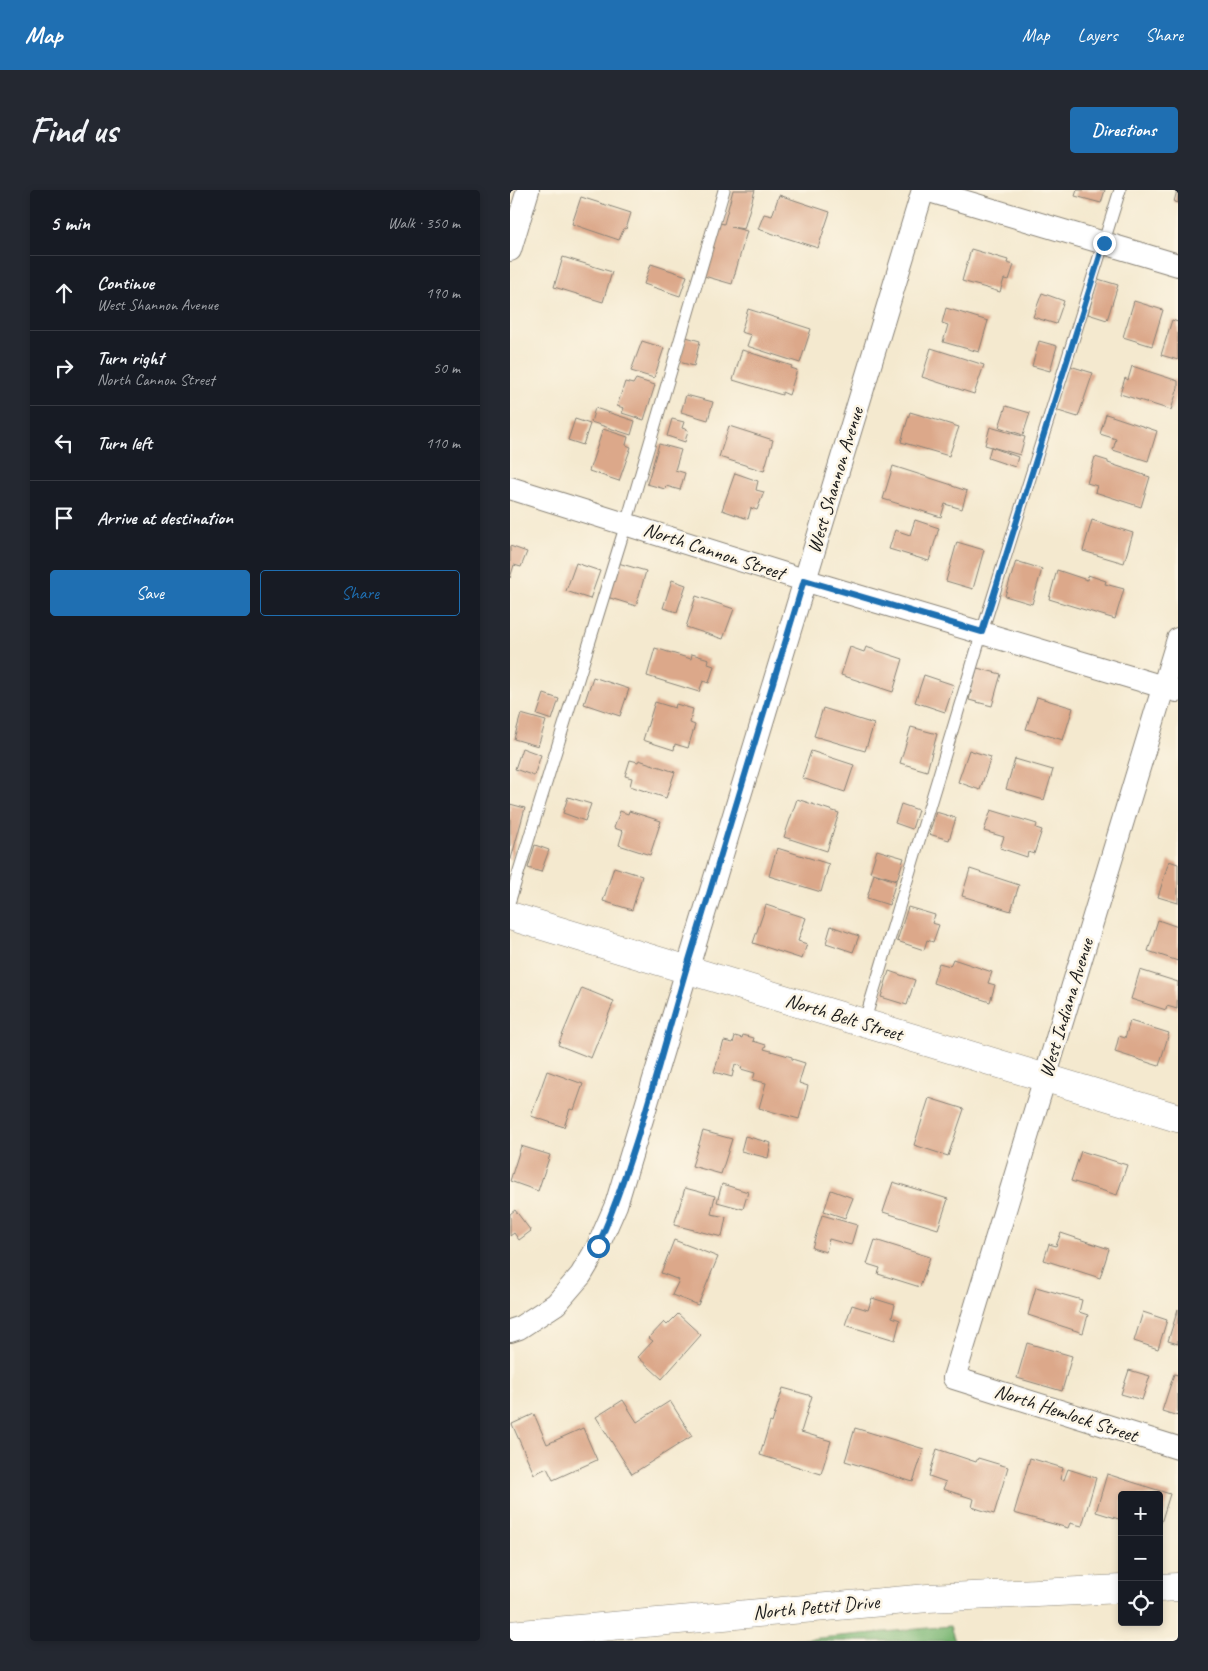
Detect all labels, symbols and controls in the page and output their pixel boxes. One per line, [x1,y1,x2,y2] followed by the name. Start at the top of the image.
[25,20,62,50] text: Map
[1022,24,1050,46] text: Map
[1078,24,1117,46] text: Layers
[1145,24,1183,46] text: Share
[1070,107,1178,153] button: Directions
[30,108,117,153] text: Find us
[50,210,90,236] text: 5 min
[388,213,460,233] text: Walk · 350 m
[1093,232,1116,255] route end
[97,271,154,295] text: Continue
[50,279,78,307] icon: ahead
[426,283,460,303] text: 190 m
[97,295,218,315] text: West Shannon Avenue
[97,346,164,370] text: Turn right
[50,354,78,382] icon: right
[433,358,460,378] text: 50 m
[97,370,215,390] text: North Cannon Street
[801,403,869,556] street label: West Shannon Avenue
[50,429,78,457] icon: left
[97,431,152,455] text: Turn left
[426,433,460,453] text: 110 m
[50,504,78,532] icon: arrive
[97,506,233,530] text: Arrive at destination
[640,516,791,587] street label: North Cannon Street
[50,570,250,616] button: Save
[260,570,460,616] button: Share
[1033,934,1099,1081] street label: West Indiana Avenue
[782,987,908,1047] street label: North Belt Street
[587,1235,610,1258] route start
[991,1378,1143,1449] street label: North Hemlock Street
[1118,1491,1163,1626] map controls
[1118,1491,1163,1536] button: +
[1118,1536,1163,1581] button: −
[1118,1581,1163,1626] button: locate
[752,1589,882,1625] street label: North Pettit Drive

